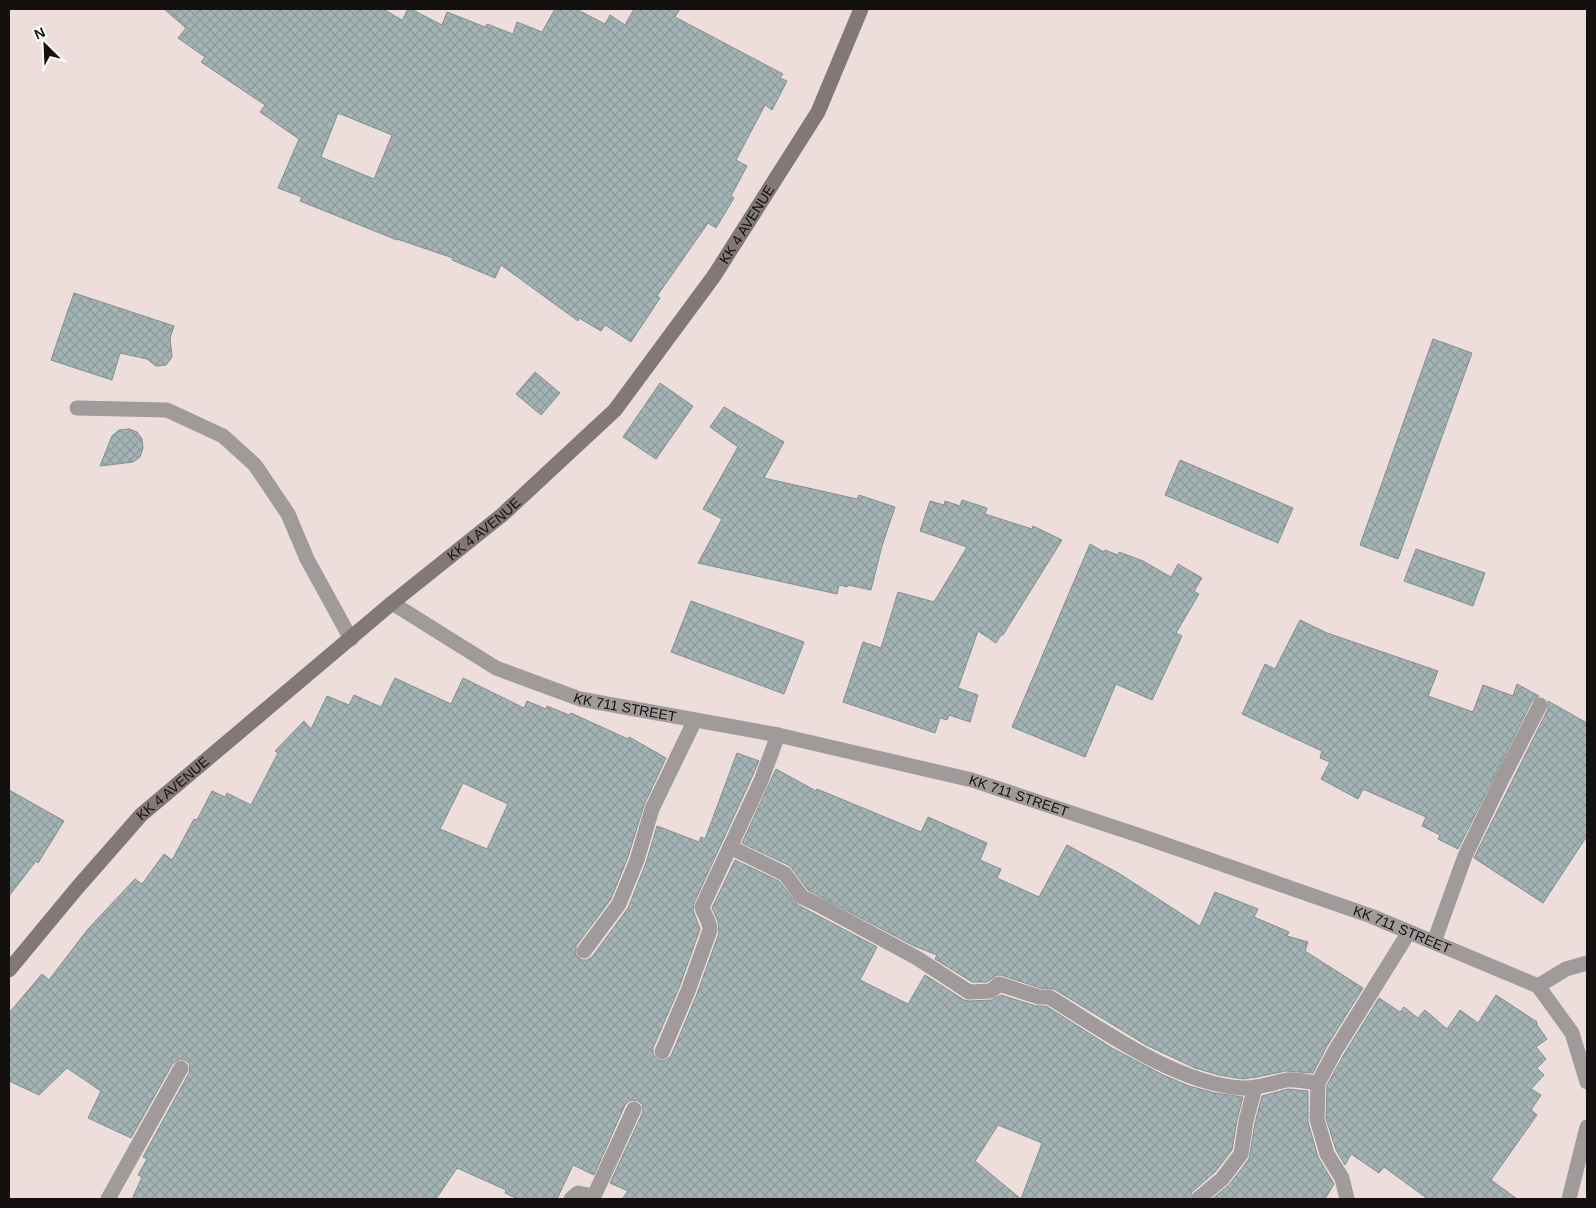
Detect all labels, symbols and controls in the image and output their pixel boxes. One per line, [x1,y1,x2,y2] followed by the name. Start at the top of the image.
[20,20,70,70] north arrow
[32,24,48,42] text: N
[716,182,778,267] street label: KK 4 AVENUE
[444,494,524,564] street label: KK 4 AVENUE
[571,689,678,724] street label: KK 711 STREET
[133,753,212,823] street label: KK 4 AVENUE
[967,772,1071,820] street label: KK 711 STREET
[1351,902,1454,957] street label: KK 711 STREET

